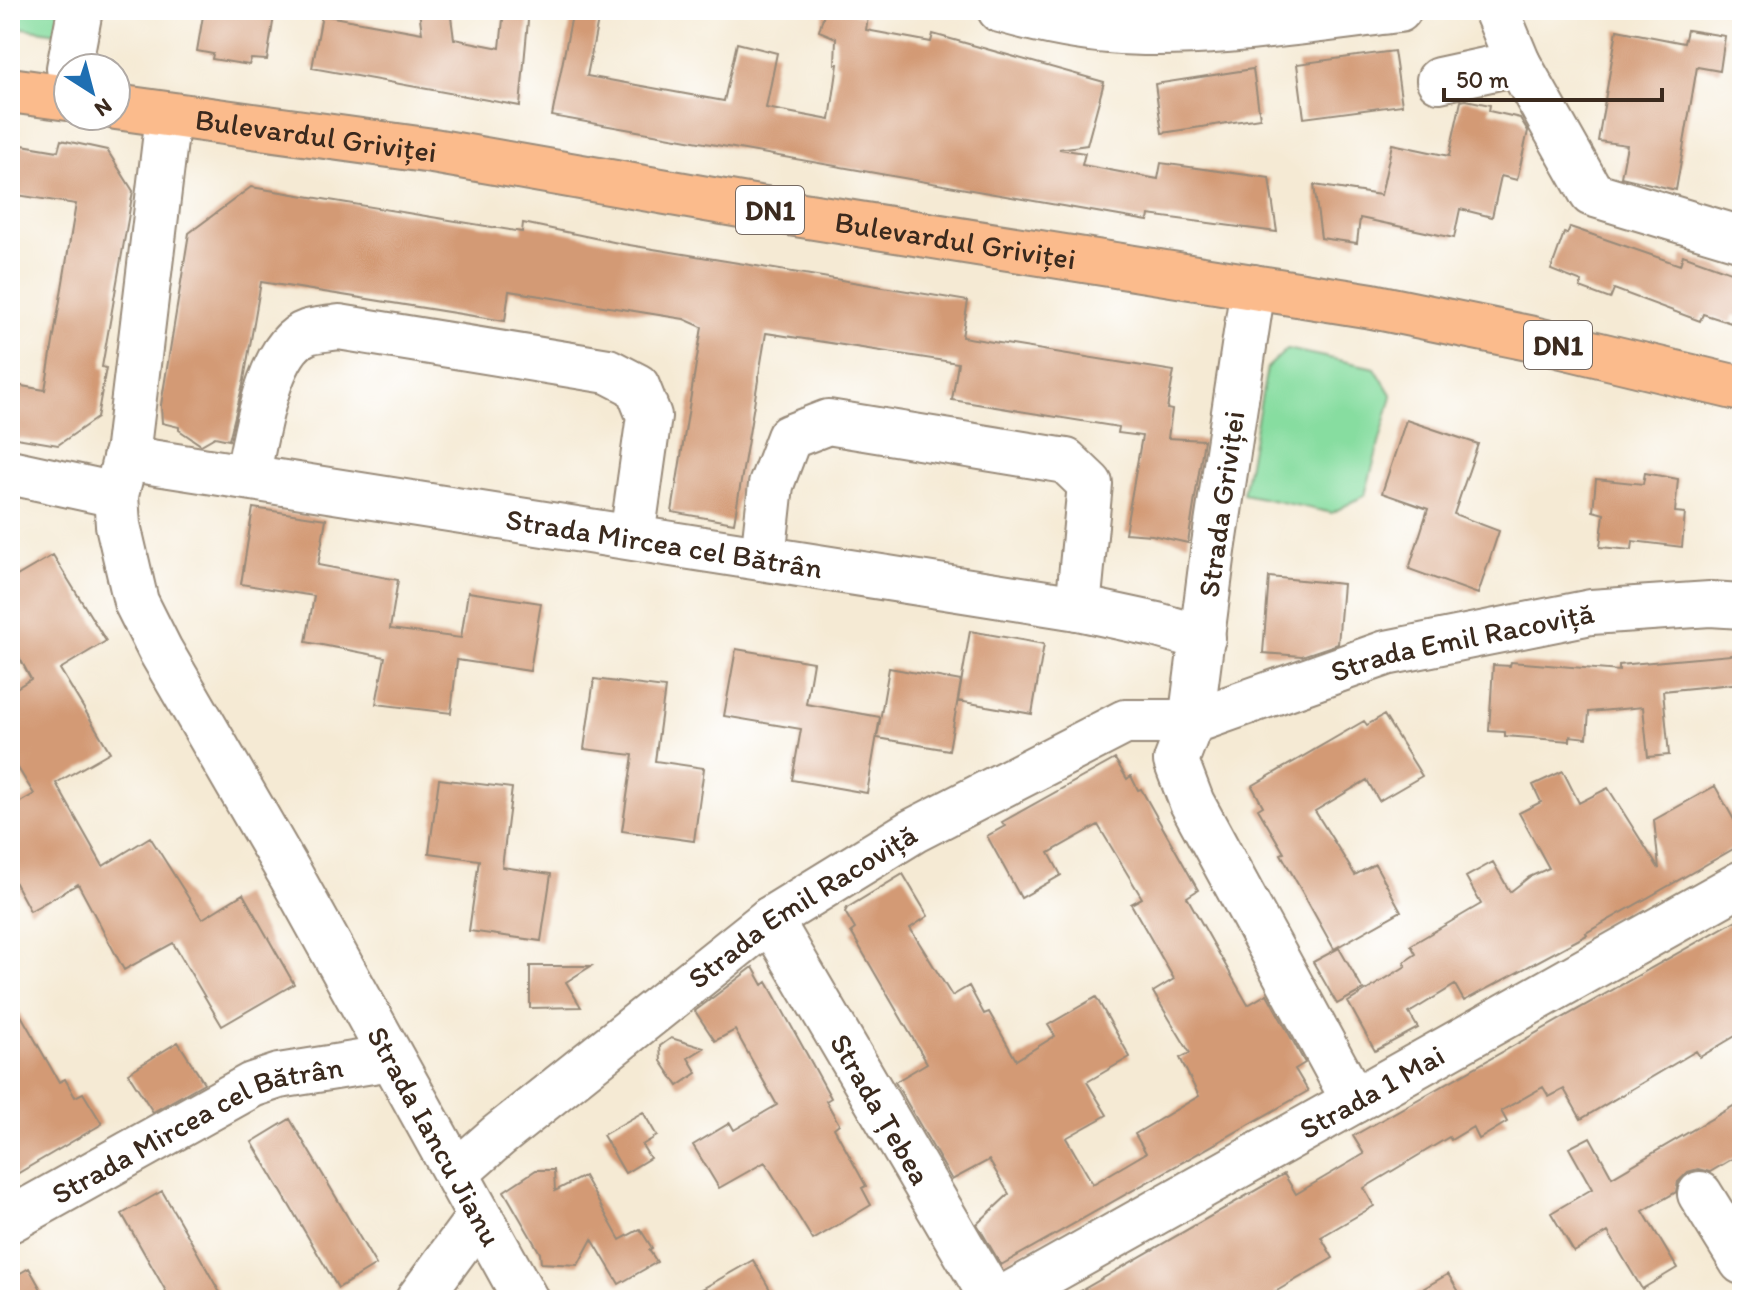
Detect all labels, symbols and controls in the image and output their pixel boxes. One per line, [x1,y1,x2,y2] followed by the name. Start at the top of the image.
[52,52,132,132] north arrow
[1444,52,1662,102] scale bar
[1456,65,1509,94] text: 50 m
[90,92,117,123] text: N
[193,100,439,170] street label: Bulevardul Griviței
[736,186,804,234] road number: DN1
[832,202,1079,277] street label: Bulevardul Griviței
[1524,321,1592,369] road number: DN1
[1190,408,1252,600] street label: Strada Griviței
[503,500,825,586] street label: Strada Mircea cel Bătrân
[1325,593,1597,690] street label: Strada Emil Racoviță
[680,815,924,996] street label: Strada Emil Racoviță
[359,1020,511,1252] street label: Strada Iancu Jianu
[822,1027,940,1191] street label: Strada Țebea
[1292,1036,1450,1147] street label: Strada 1 Mai
[45,1047,346,1212] street label: Strada Mircea cel Bătrân

